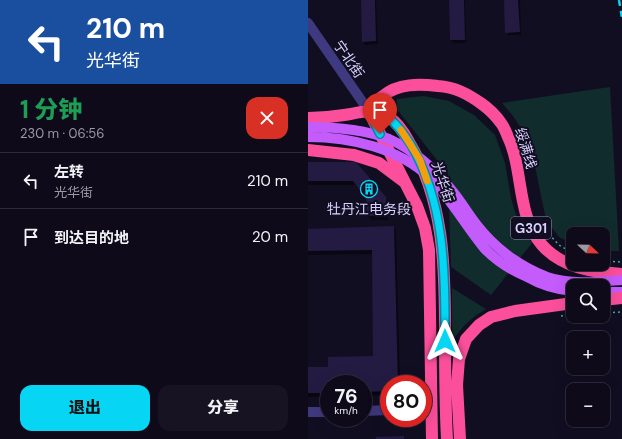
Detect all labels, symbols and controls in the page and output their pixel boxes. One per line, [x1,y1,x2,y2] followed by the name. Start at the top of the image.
[86,10,165,47] text: 210 m
[20,16,72,68] icon: left
[330,37,368,81] street label: 宁北街
[86,49,140,73] text: 光华街
[363,93,397,134] pin
[20,94,82,125] text: 1 分钟
[246,97,288,139] button: close
[369,99,391,121] icon: arrive
[20,125,104,142] text: 230 m · 06:56
[511,125,541,171] street label: 绥满线
[428,159,458,205] street label: 光华街
[54,162,84,182] text: 左转
[20,170,42,192] icon: left
[247,171,288,191] text: 210 m
[359,179,379,199] building icon: 牡丹江电务段
[54,184,93,201] text: 光华街
[327,200,411,218] place label: 牡丹江电务段
[511,217,551,239] road number: G301
[20,226,42,248] icon: arrive
[252,227,288,247] text: 20 m
[566,227,610,271] north arrow
[566,227,610,427] map controls
[54,228,129,248] text: 到达目的地
[566,279,610,323] button: search
[424,320,466,362] position arrow
[566,331,610,375] button: +
[380,375,432,427] speed limit sign: 80
[334,383,358,409] text: 76
[566,383,610,427] button: −
[20,385,150,431] button: 退出
[158,385,288,431] button: 分享
[334,404,358,417] text: km/h

